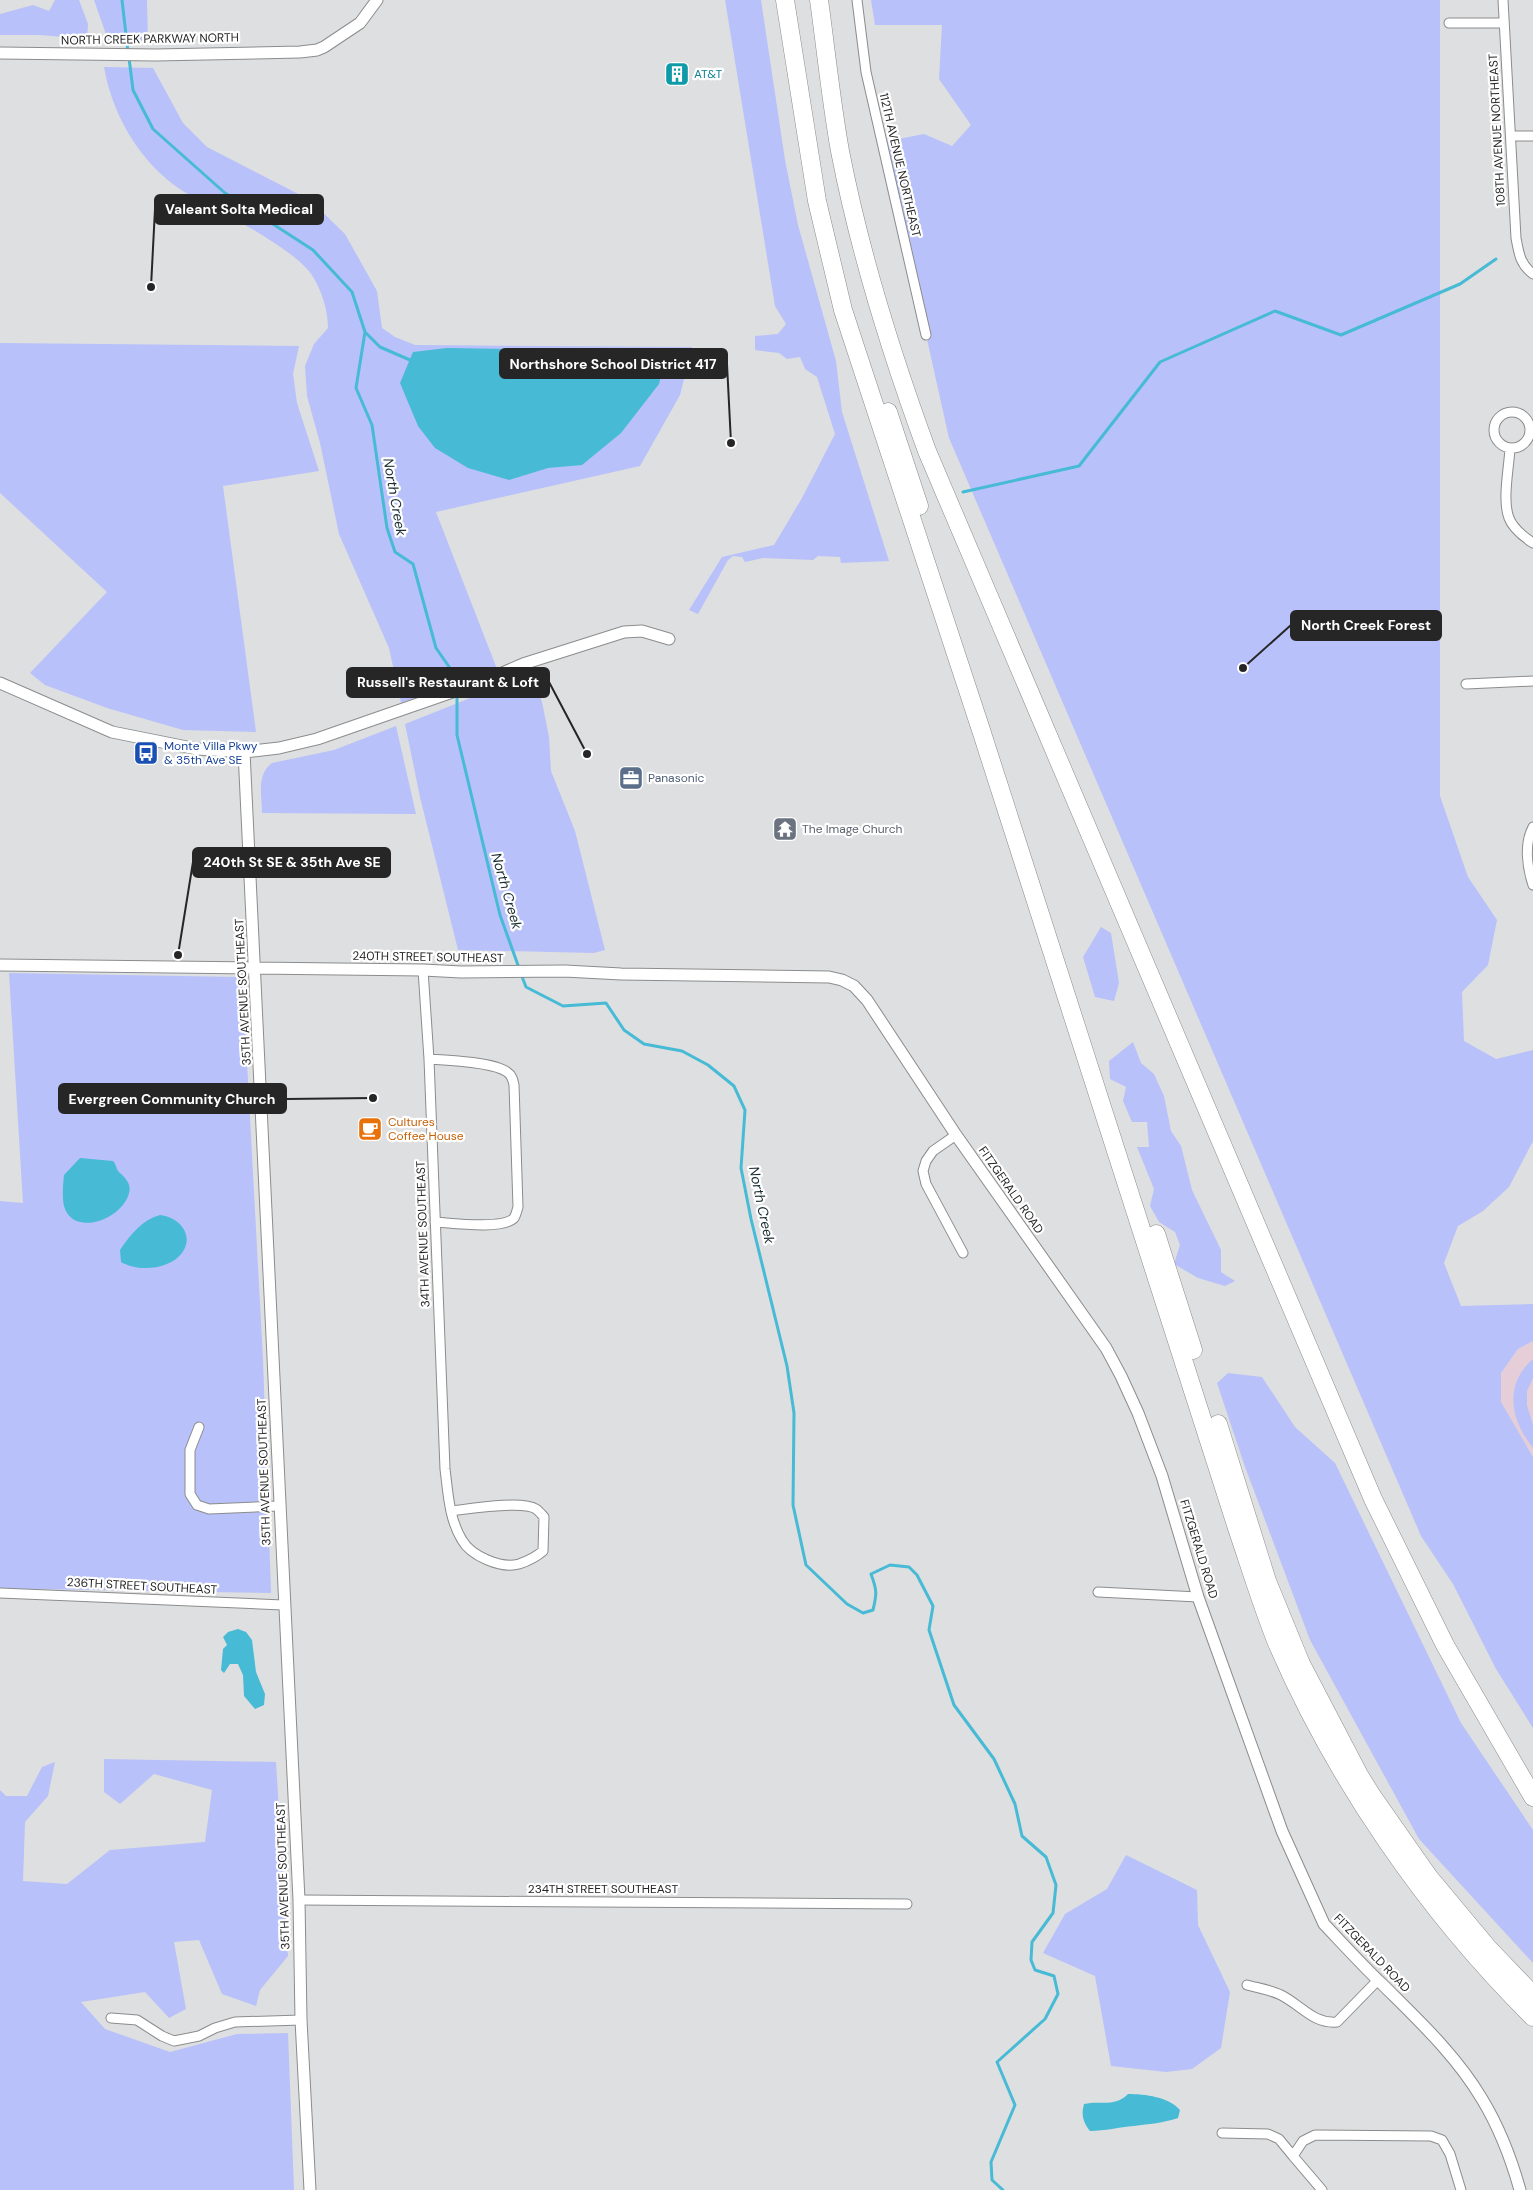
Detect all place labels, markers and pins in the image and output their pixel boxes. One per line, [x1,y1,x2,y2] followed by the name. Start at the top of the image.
[664,61,690,87] building icon: AT&T
[694,66,722,82] place label: AT&T
[155,195,323,224] callout: Valeant Solta Medical
[500,349,727,378] callout: Northshore School District 417
[1291,611,1441,640] callout: North Creek Forest
[347,668,549,697] callout: Russell's Restaurant & Loft
[164,738,258,768] place label: Monte Villa Pkwy & 35th Ave SE
[133,740,159,766] bus stop icon: Monte Villa Pkwy & 35th Ave SE
[618,765,644,791] office icon: Panasonic
[648,770,705,786] place label: Panasonic
[772,816,798,842] temple icon: The Image Church
[802,821,903,837] place label: The Image Church
[193,848,390,877] callout: 240th St SE & 35th Ave SE
[59,1084,286,1113] callout: Evergreen Community Church
[388,1114,464,1144] place label: Cultures Coffee House
[357,1116,383,1142] cafe icon: Cultures Coffee House

